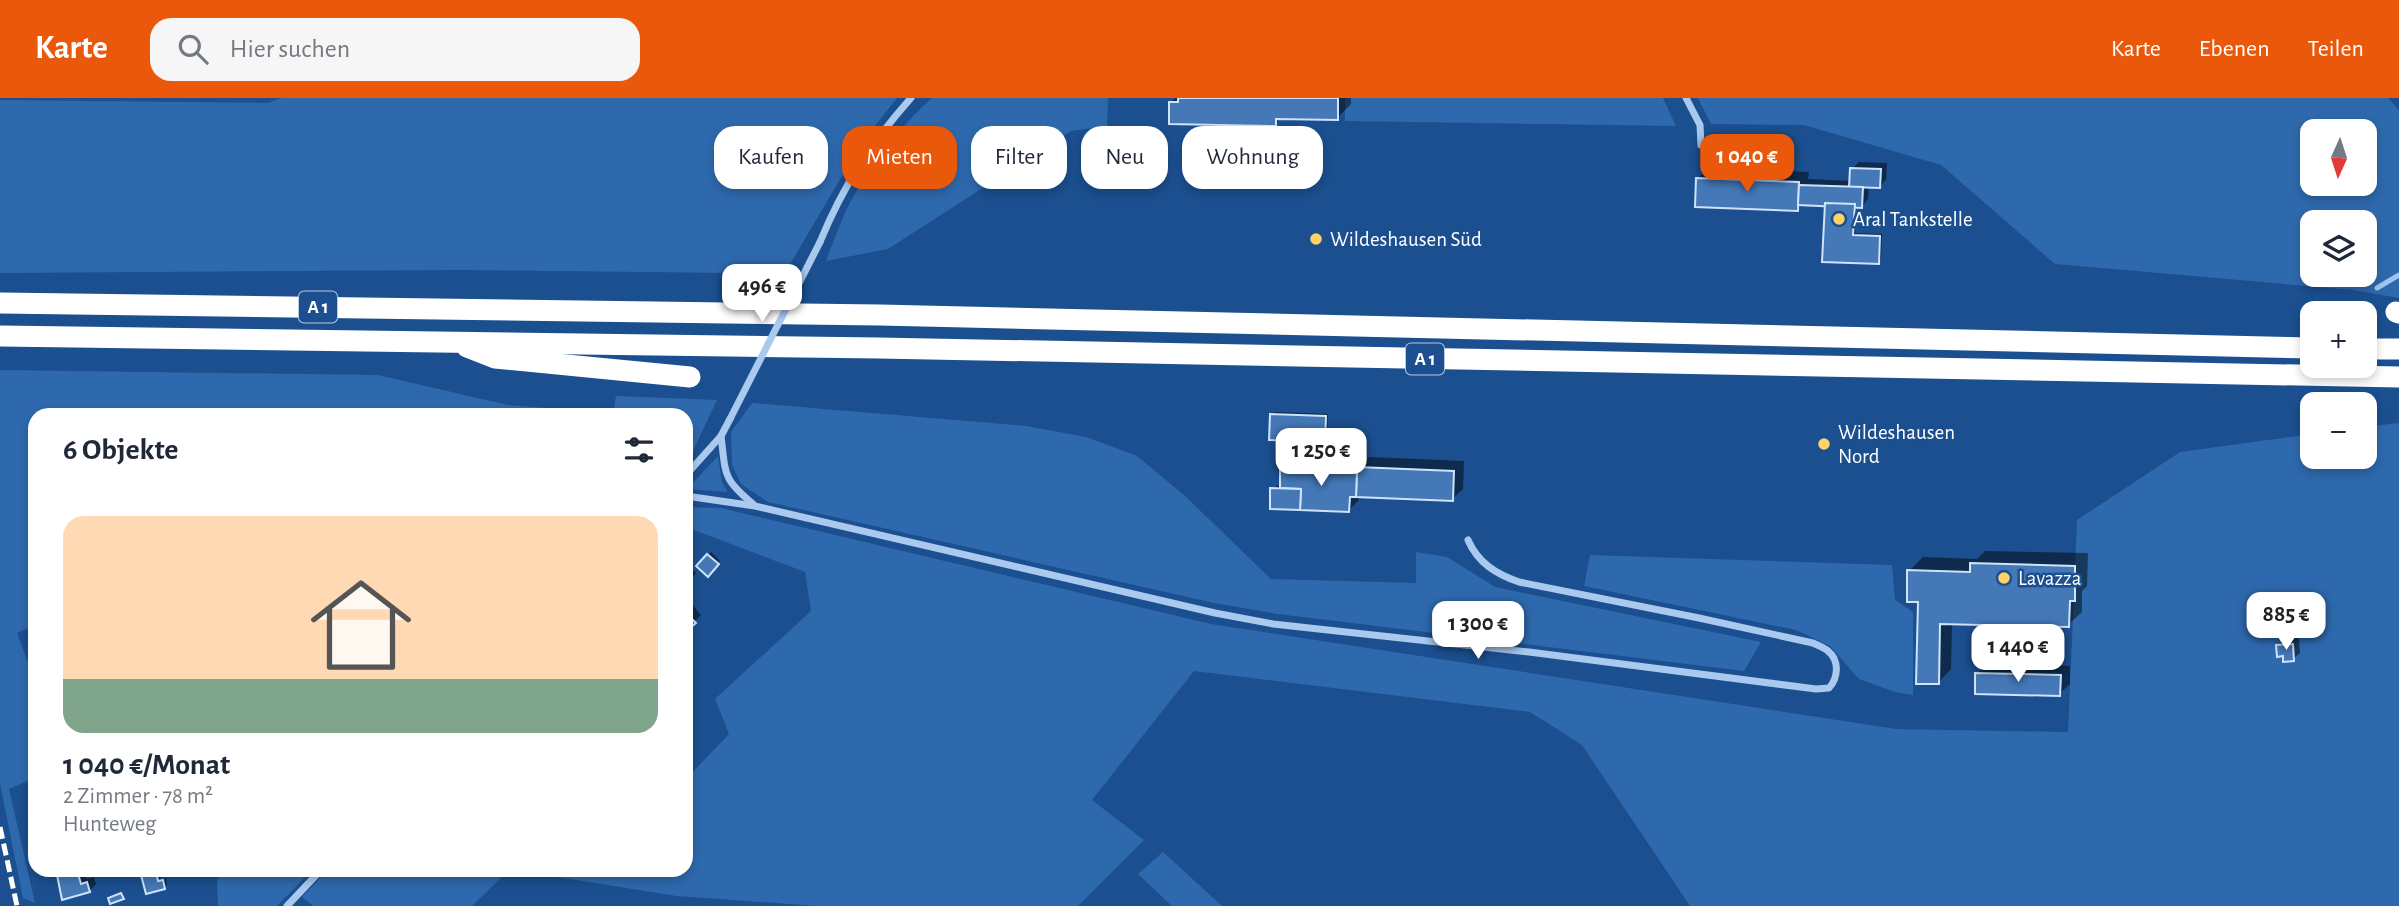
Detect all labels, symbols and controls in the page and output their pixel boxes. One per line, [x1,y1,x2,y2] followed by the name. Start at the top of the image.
[150,18,640,81] search box
[174,30,212,68] icon: search
[35,32,108,65] text: Karte
[230,36,350,62] text: Hier suchen
[2111,37,2161,61] text: Karte
[2199,37,2270,61] text: Ebenen
[2308,37,2364,61] text: Teilen
[2300,119,2376,196] north arrow
[2300,119,2377,469] map controls
[714,126,828,189] chip: Kaufen
[842,126,957,189] chip: Mieten
[971,126,1067,189] chip: Filter
[1081,126,1168,189] chip: Neu
[1182,126,1323,189] chip: Wohnung
[1682,134,1812,194] pin: 1 040 €
[1716,145,1778,168] text: 1 040 €
[1853,209,1973,230] place label: Aral Tankstelle
[2300,210,2377,287] button: layers
[1831,211,1847,227] marker: Aral Tankstelle
[1330,229,1482,250] place label: Wildeshausen Süd
[1308,231,1324,247] marker: Wildeshausen Süd
[713,264,811,324] pin: 496 €
[738,275,786,298] text: 496 €
[299,292,337,322] road number: A 1
[2300,301,2377,378] button: +
[1406,344,1444,374] road number: A 1
[2300,392,2377,469] button: −
[1838,422,1955,467] place label: Wildeshausen Nord
[1256,428,1386,488] pin: 1 250 €
[620,431,658,469] icon: filters
[63,435,179,465] text: 6 Objekte
[1816,436,1832,452] marker: Wildeshausen Nord
[1292,439,1350,462] text: 1 250 €
[298,562,424,688] icon: home
[2018,568,2082,589] place label: Lavazza
[1996,570,2012,586] marker: Lavazza
[2237,592,2335,652] pin: 885 €
[1413,602,1543,661] pin: 1 300 €
[2263,603,2309,626] text: 885 €
[1448,612,1508,635] text: 1 300 €
[1953,624,2083,684] pin: 1 440 €
[1987,635,2049,658] text: 1 440 €
[63,750,230,780] text: 1 040 €/Monat
[63,785,213,808] text: 2 Zimmer · 78 m²
[63,813,156,836] text: Hunteweg

